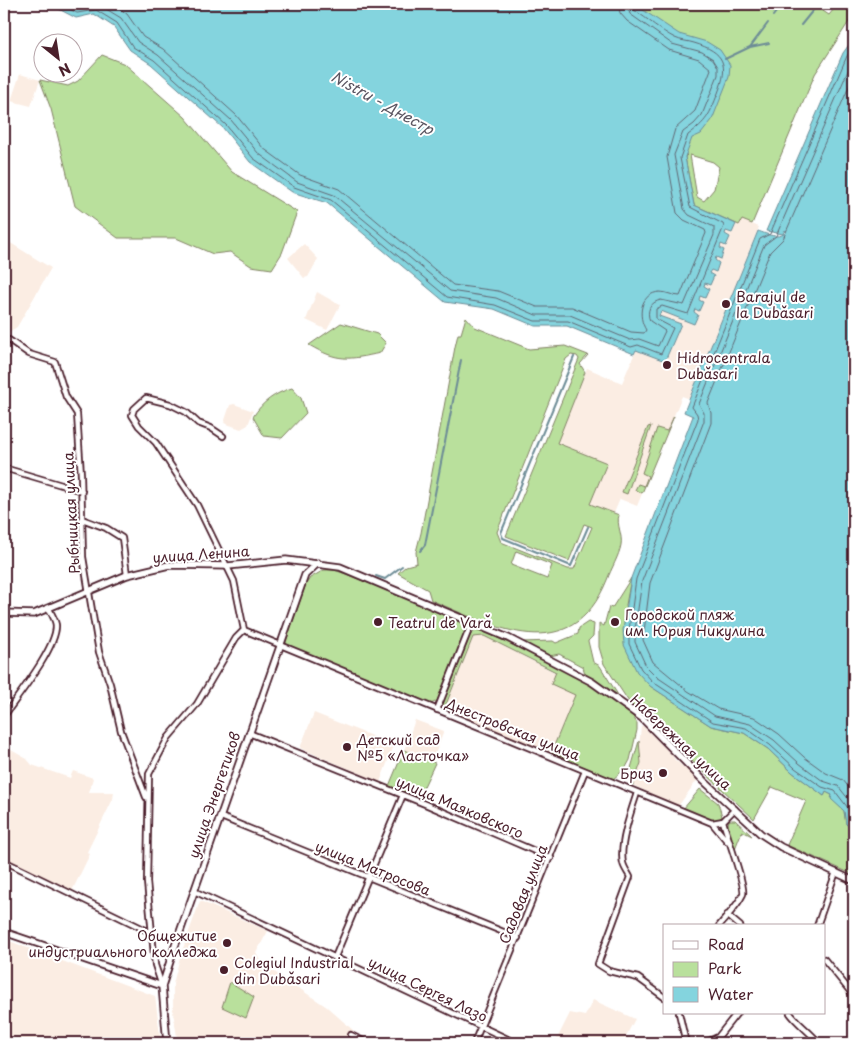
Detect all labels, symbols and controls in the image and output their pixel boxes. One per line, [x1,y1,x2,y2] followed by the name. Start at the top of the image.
[32,32,82,82] north arrow
[55,58,75,82] text: N
[328,64,439,140] water label: Nistru - Днестр
[736,286,814,323] place label: Barajul de la Dubăsari
[720,298,732,310] marker: Barajul de la Dubăsari
[677,347,770,384] place label: Hidrocentrala Dubăsari
[661,359,673,371] marker: Hidrocentrala Dubăsari
[57,451,85,574] street label: Рыбницкая улица
[152,540,250,568] street label: улица Ленина
[625,604,765,641] place label: Городской пляж им. Юрия Никулина
[388,612,492,633] place label: Teatrul de Vară
[372,616,384,628] marker: Teatrul de Vară
[609,616,621,628] marker: Городской пляж им. Юрия Никулина
[626,689,737,795] street label: Набережная улица
[442,692,583,766] street label: Днестровская улица
[183,729,245,861] street label: улица Энергетиков
[356,729,469,766] place label: Детский сад №5 «Ласточка»
[341,741,353,753] marker: Детский сад №5 «Ласточка»
[620,763,653,784] place label: Бриз
[657,767,669,779] marker: Бриз
[393,771,527,843] street label: улица Маяковского
[312,835,434,901] street label: улица Матросова
[494,841,553,947] street label: Садовая улица
[663,924,826,1014] legend
[28,925,217,962] place label: Общежитие индустриального колледжа
[708,932,744,955] text: Road
[221,937,233,949] marker: Общежитие индустриального колледжа
[365,951,491,1027] street label: улица Сергея Лазо
[234,952,354,989] place label: Colegiul Industrial din Dubăsari
[708,956,742,979] text: Park
[218,964,230,976] marker: Colegiul Industrial din Dubăsari
[708,982,753,1005] text: Water

